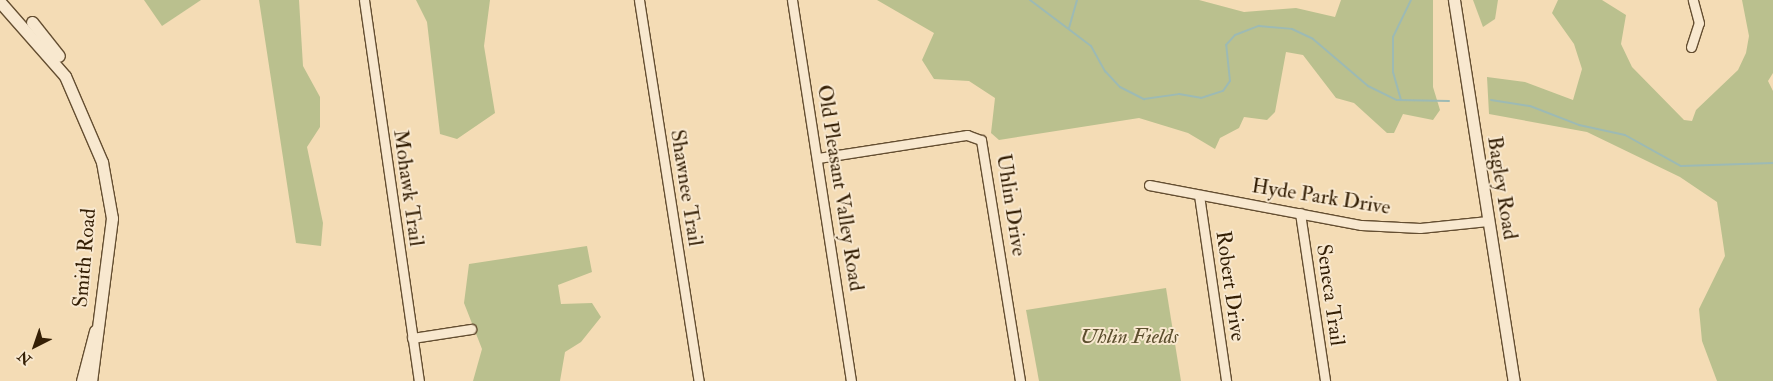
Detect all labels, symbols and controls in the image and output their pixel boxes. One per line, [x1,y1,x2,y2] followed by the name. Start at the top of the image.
[811,83,869,293] street label: Old Pleasant Valley Road
[387,128,429,248] street label: Mohawk Trail
[664,128,708,248] street label: Shawnee Trail
[1481,134,1523,242] street label: Bagley Road
[991,152,1031,258] street label: Uhlin Drive
[1250,174,1392,220] street label: Hyde Park Drive
[68,207,102,309] street label: Smith Road
[1210,229,1250,343] street label: Robert Drive
[1310,243,1350,347] street label: Seneca Trail
[10,321,60,371] north arrow
[1080,324,1178,350] park label: Uhlin Fields
[15,347,35,368] text: N

